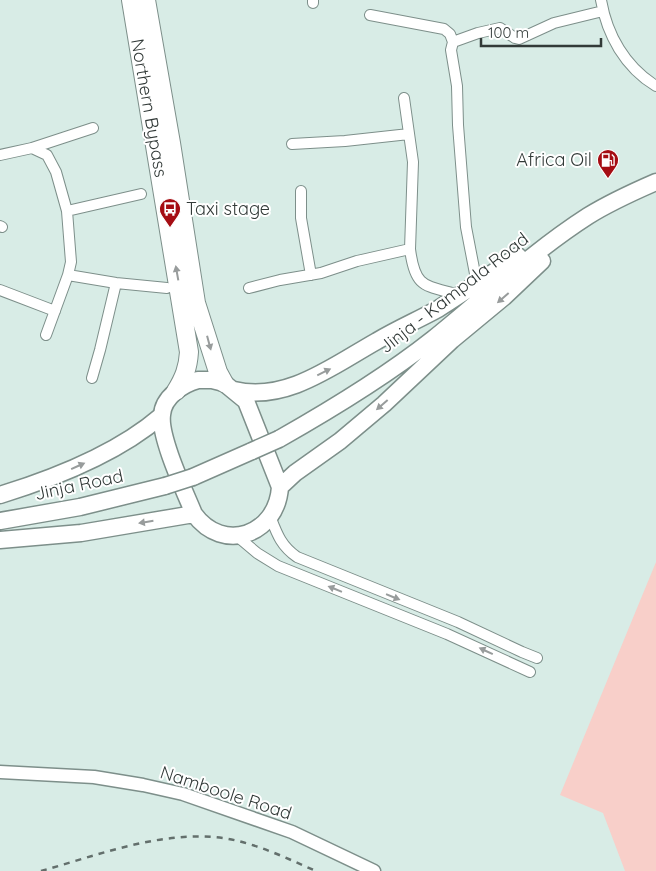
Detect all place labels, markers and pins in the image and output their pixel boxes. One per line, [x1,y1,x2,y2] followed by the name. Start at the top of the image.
[516,148,592,171] place label: Africa Oil
[596,148,620,179] fuel station icon: Africa Oil
[158,197,182,228] bus stop icon: Taxi stage
[186,197,270,220] place label: Taxi stage

